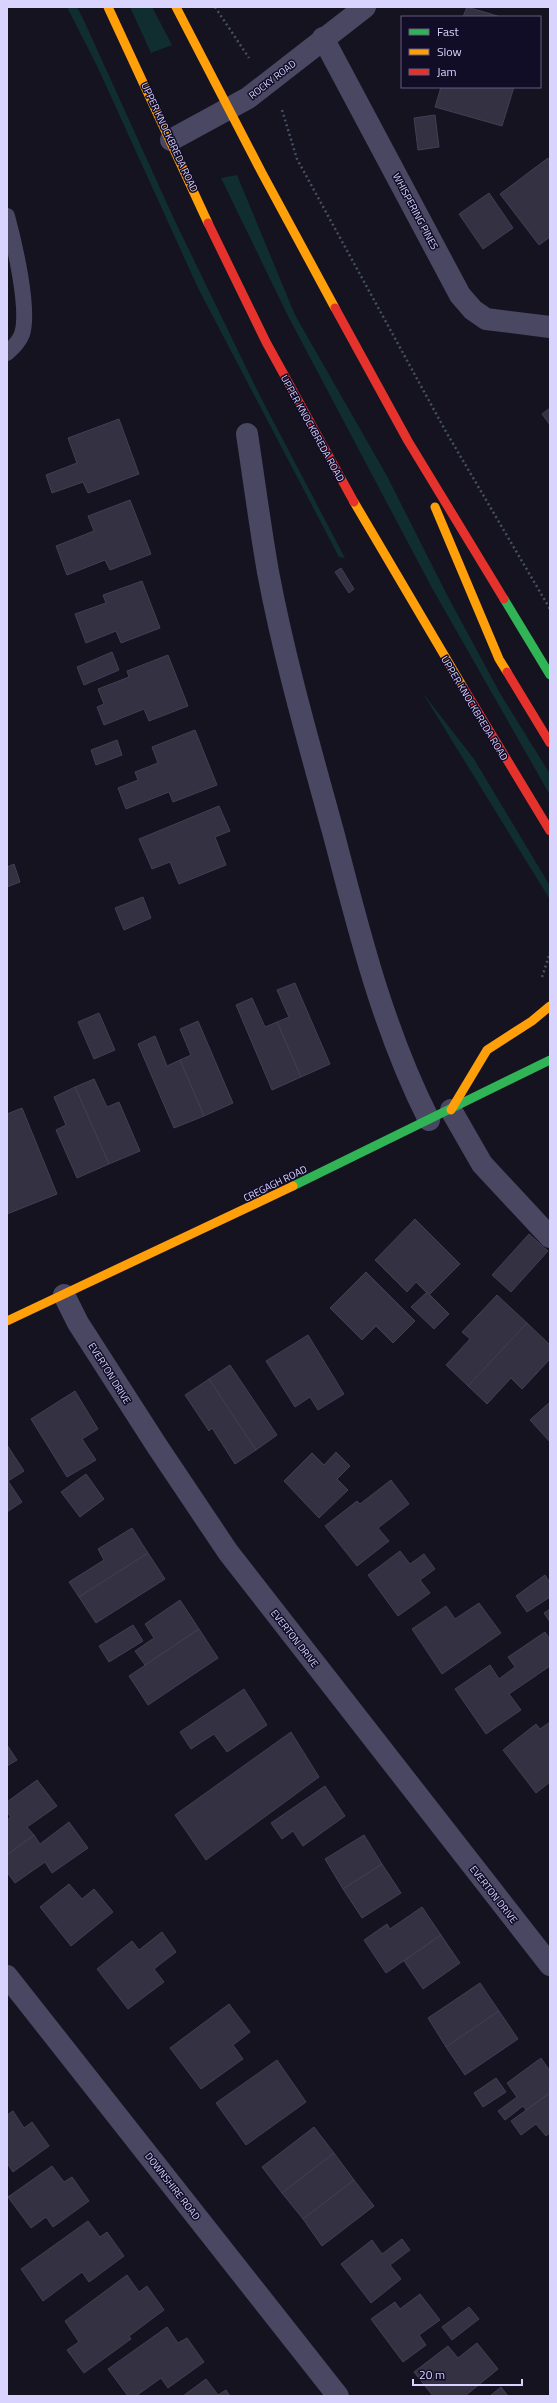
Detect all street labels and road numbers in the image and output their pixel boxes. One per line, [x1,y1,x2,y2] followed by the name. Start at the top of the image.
[245,56,299,103] street label: ROCKY ROAD
[137,80,202,195] street label: UPPER KNOCKBREDA ROAD
[389,170,442,252] street label: WHISPERING PINES
[277,372,348,484] street label: UPPER KNOCKBREDA ROAD
[437,653,512,763] street label: UPPER KNOCKBREDA ROAD
[241,1162,310,1205] street label: CREGAGH ROAD
[85,1340,135,1407] street label: EVERTON DRIVE
[267,1606,322,1671] street label: EVERTON DRIVE
[466,1862,521,1927] street label: EVERTON DRIVE
[141,2149,204,2223] street label: DOWNSHIRE ROAD

